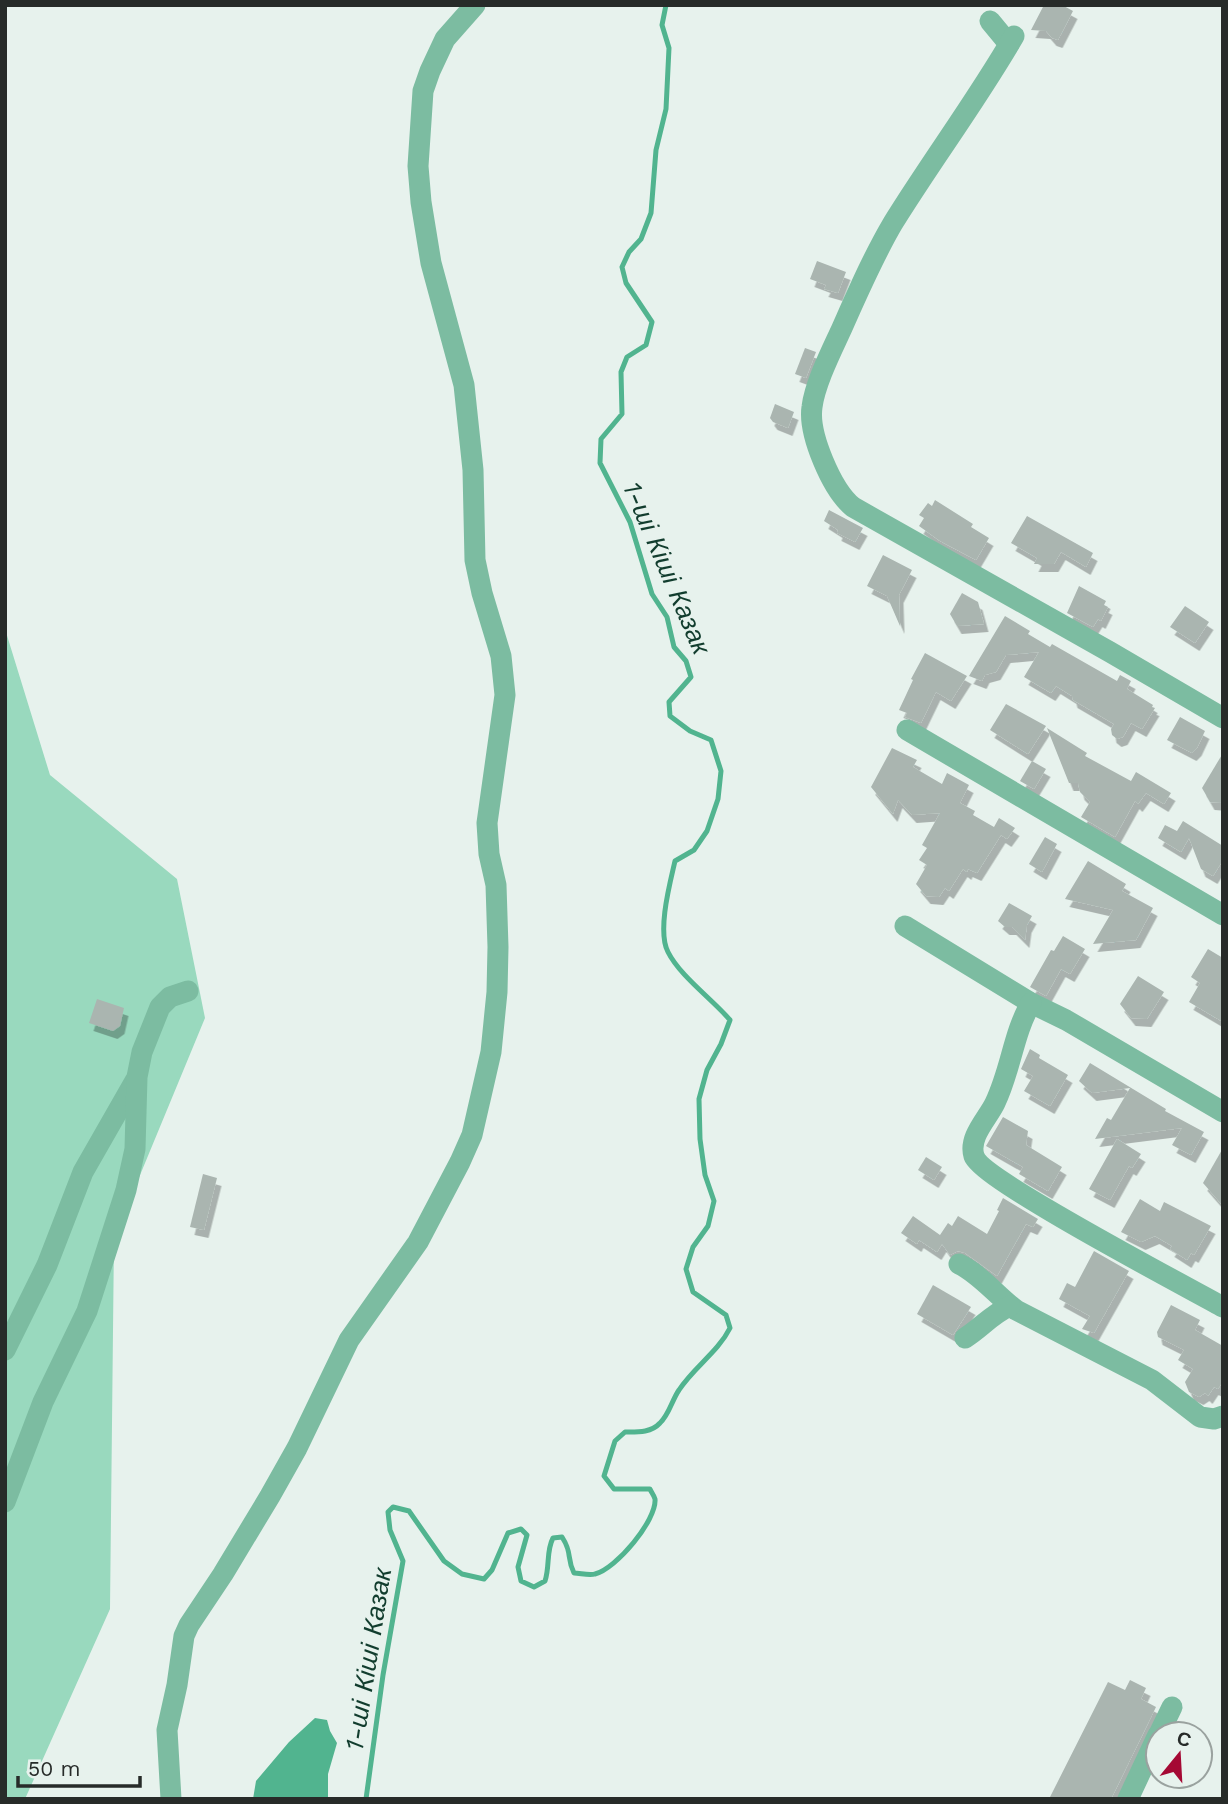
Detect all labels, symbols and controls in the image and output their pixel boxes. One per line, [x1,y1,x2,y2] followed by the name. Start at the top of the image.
[617,477,717,660] water label: 1-ші Кіші Казак
[339,1564,397,1752] water label: 1-ші Кіші Казак
[1144,1720,1214,1790] north arrow
[1174,1726,1194,1752] text: С
[18,1744,140,1788] scale bar
[28,1756,80,1781] text: 50 m

